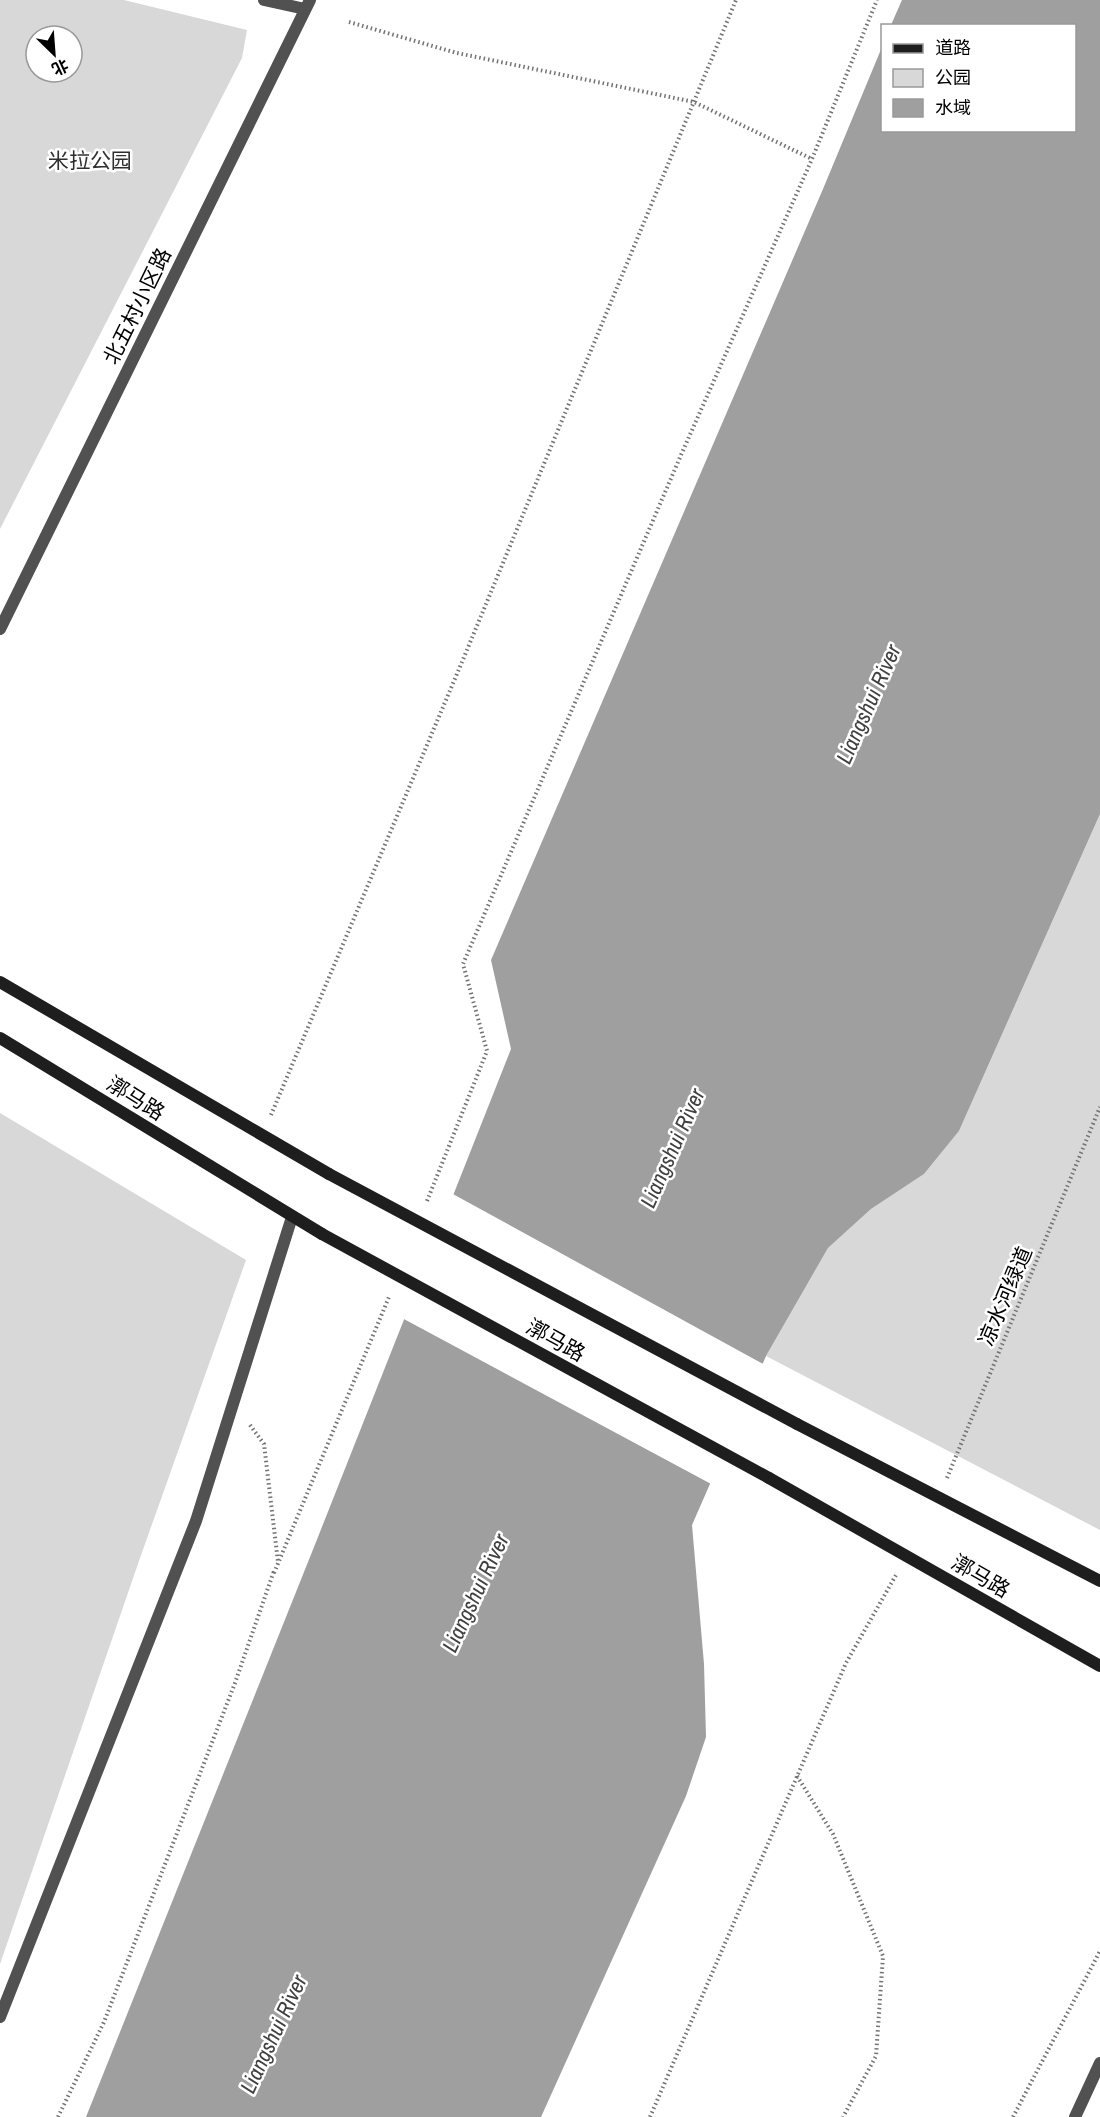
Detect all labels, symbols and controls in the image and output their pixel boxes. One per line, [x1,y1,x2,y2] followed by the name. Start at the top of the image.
[24,24,84,84] north arrow
[881,24,1076,132] legend
[935,35,971,60] text: 道路
[48,54,72,81] text: 北
[935,65,971,90] text: 公园
[935,95,971,120] text: 水域
[48,146,132,175] park label: 米拉公园
[96,243,178,369] street label: 北五村小区路
[828,639,908,768] water label: Liangshui River
[102,1069,170,1127] street label: 漷马路
[632,1083,712,1212] water label: Liangshui River
[971,1242,1039,1350] street label: 凉水河绿道
[521,1312,591,1368] street label: 漷马路
[434,1528,516,1657] water label: Liangshui River
[946,1548,1016,1604] street label: 漷马路
[232,1969,314,2098] water label: Liangshui River

